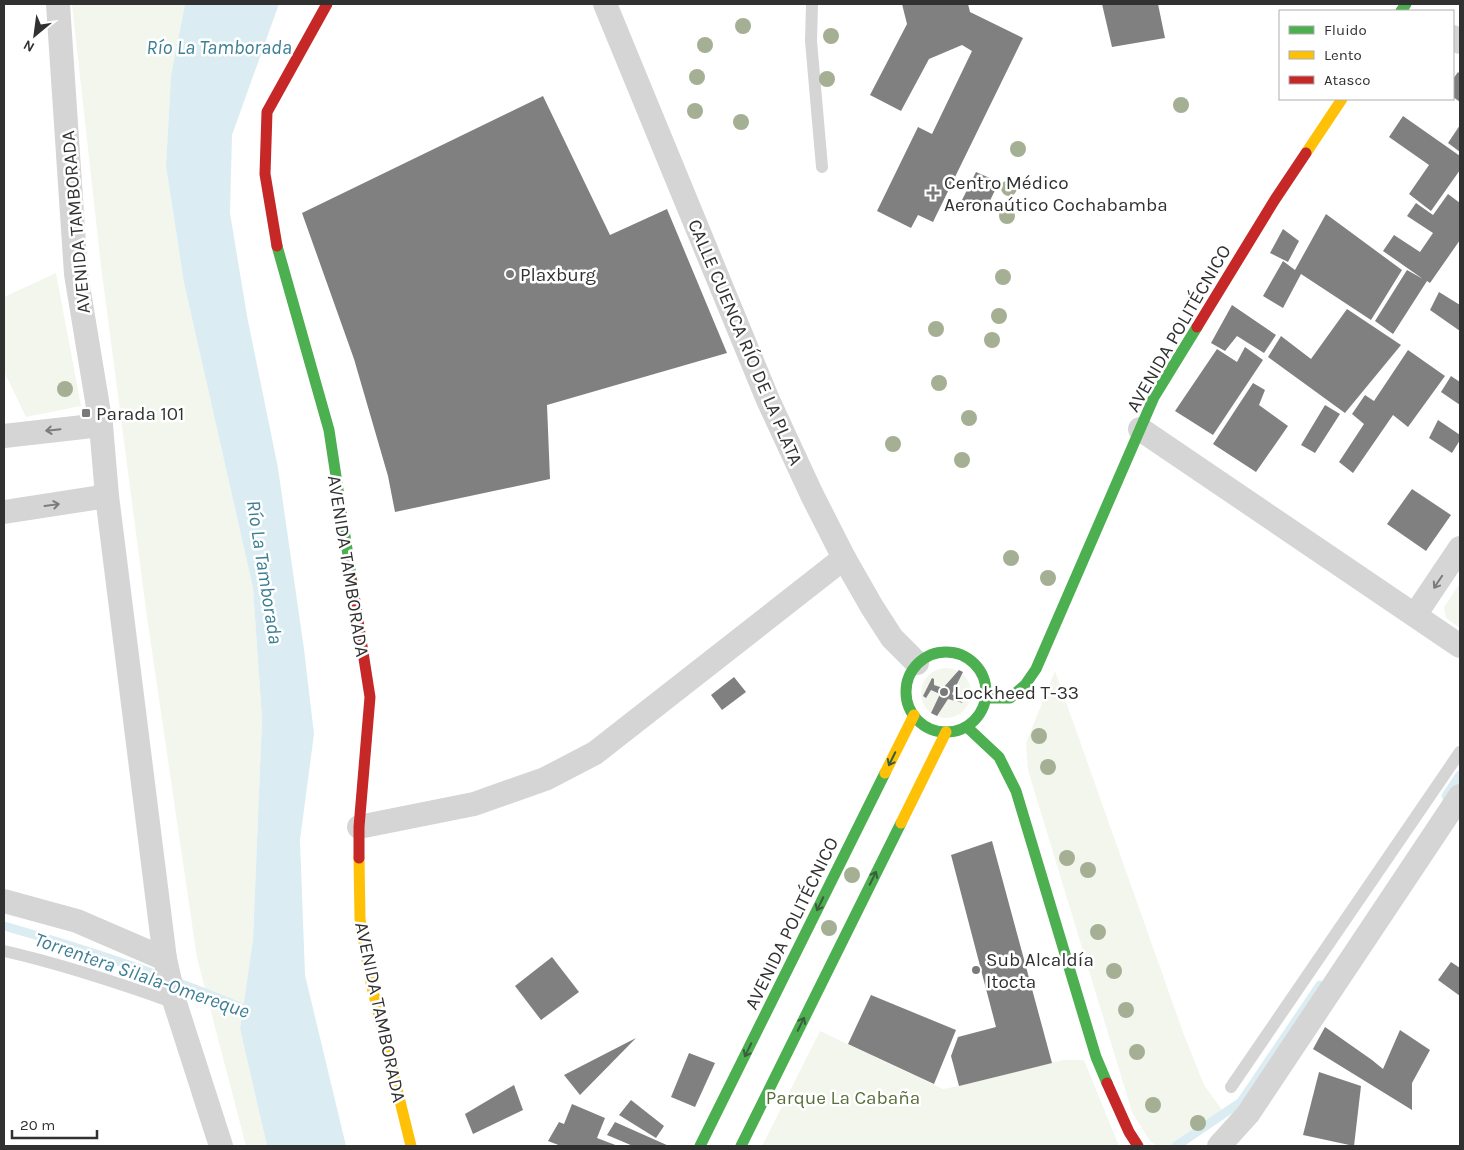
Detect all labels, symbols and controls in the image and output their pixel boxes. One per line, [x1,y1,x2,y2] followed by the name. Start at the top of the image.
[10,10,60,60] north arrow
[1279,10,1454,100] legend
[1324,21,1367,39] text: Fluido
[20,36,37,56] text: N
[146,36,292,59] water label: Río La Tamborada
[1324,46,1362,64] text: Lento
[1324,71,1370,89] text: Atasco
[57,129,95,314] street label: AVENIDA TAMBORADA
[944,172,1168,216] place label: Centro Médico Aeronaútico Cochabamba
[926,186,940,200] marker: Centro Médico Aeronaútico Cochabamba
[683,216,808,469] street label: CALLE CUENCA RÍO DE LA PLATA
[1121,241,1236,416] street label: AVENIDA POLITÉCNICO
[520,264,596,286] place label: Plaxburg
[504,268,516,280] marker: Plaxburg
[96,403,184,425] place label: Parada 101
[80,407,92,419] marker: Parada 101
[45,425,61,435] one-way arrow
[323,474,373,659] street label: AVENIDA TAMBORADA
[242,498,287,646] water label: Río La Tamborada
[44,499,60,509] one-way arrow
[1432,575,1443,589] one-way arrow
[954,682,1079,704] place label: Lockheed T-33
[938,686,950,698] marker: Lockheed T-33
[887,751,897,766] one-way arrow
[740,833,843,1013] street label: AVENIDA POLITÉCNICO
[868,871,878,886] one-way arrow
[815,897,825,912] one-way arrow
[350,920,410,1104] street label: AVENIDA TAMBORADA
[31,928,252,1023] water label: Torrentera Silala-Omereque
[986,949,1094,993] place label: Sub Alcaldía Itocta
[970,964,982,976] marker: Sub Alcaldía Itocta
[797,1017,806,1032] one-way arrow
[743,1042,752,1057] one-way arrow
[766,1087,920,1109] park label: Parque La Cabaña
[12,1108,98,1140] scale bar
[20,1116,55,1134] text: 20 m

